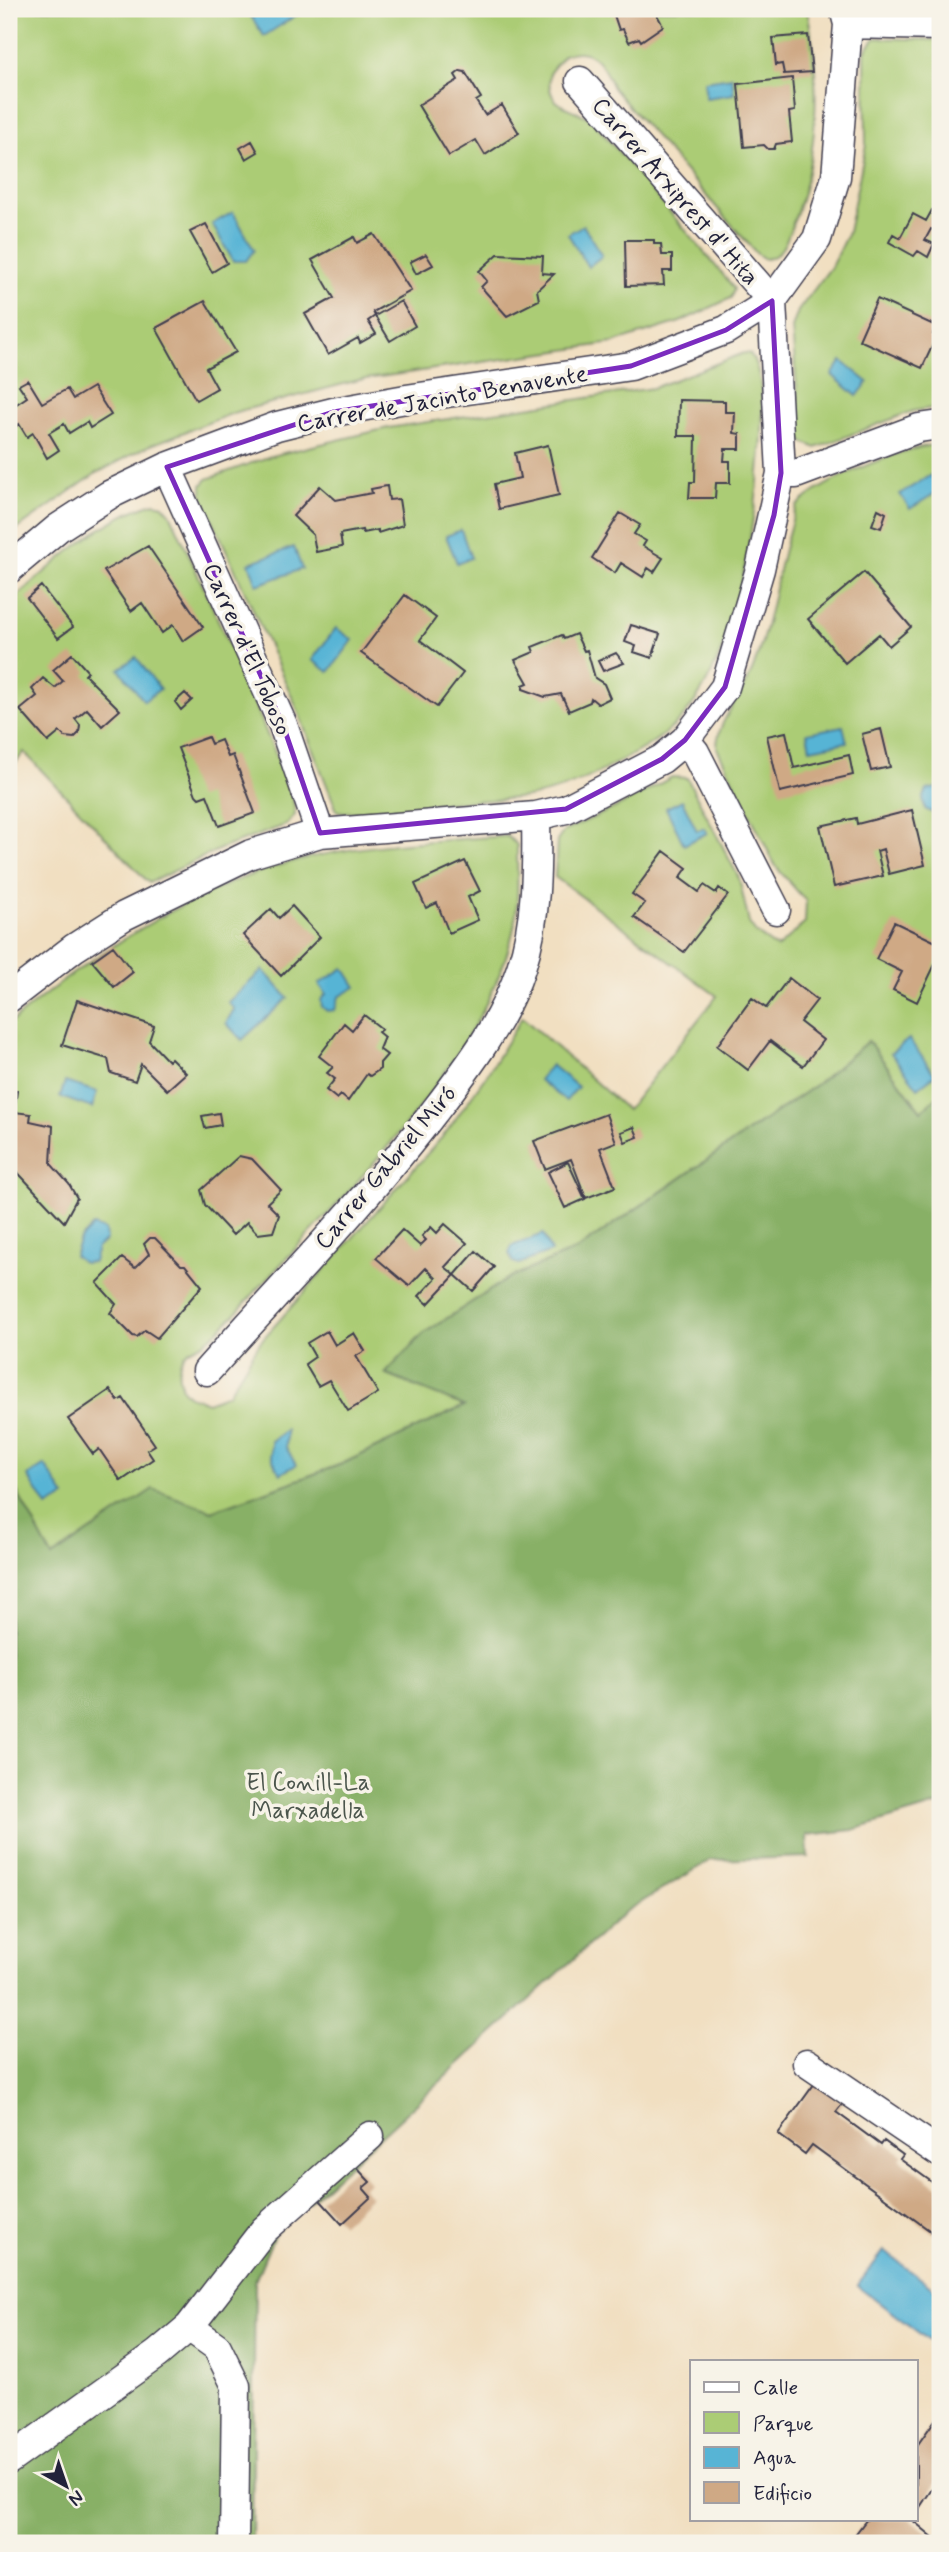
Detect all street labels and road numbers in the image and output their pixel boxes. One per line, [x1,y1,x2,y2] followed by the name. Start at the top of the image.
[585,91,765,293] street label: Carrer Arxiprest d' Hita
[295,359,590,440] street label: Carrer de Jacinto Benavente
[195,559,298,741] street label: Carrer d'El Toboso
[308,1079,464,1257] street label: Carrer Gabriel Miró

